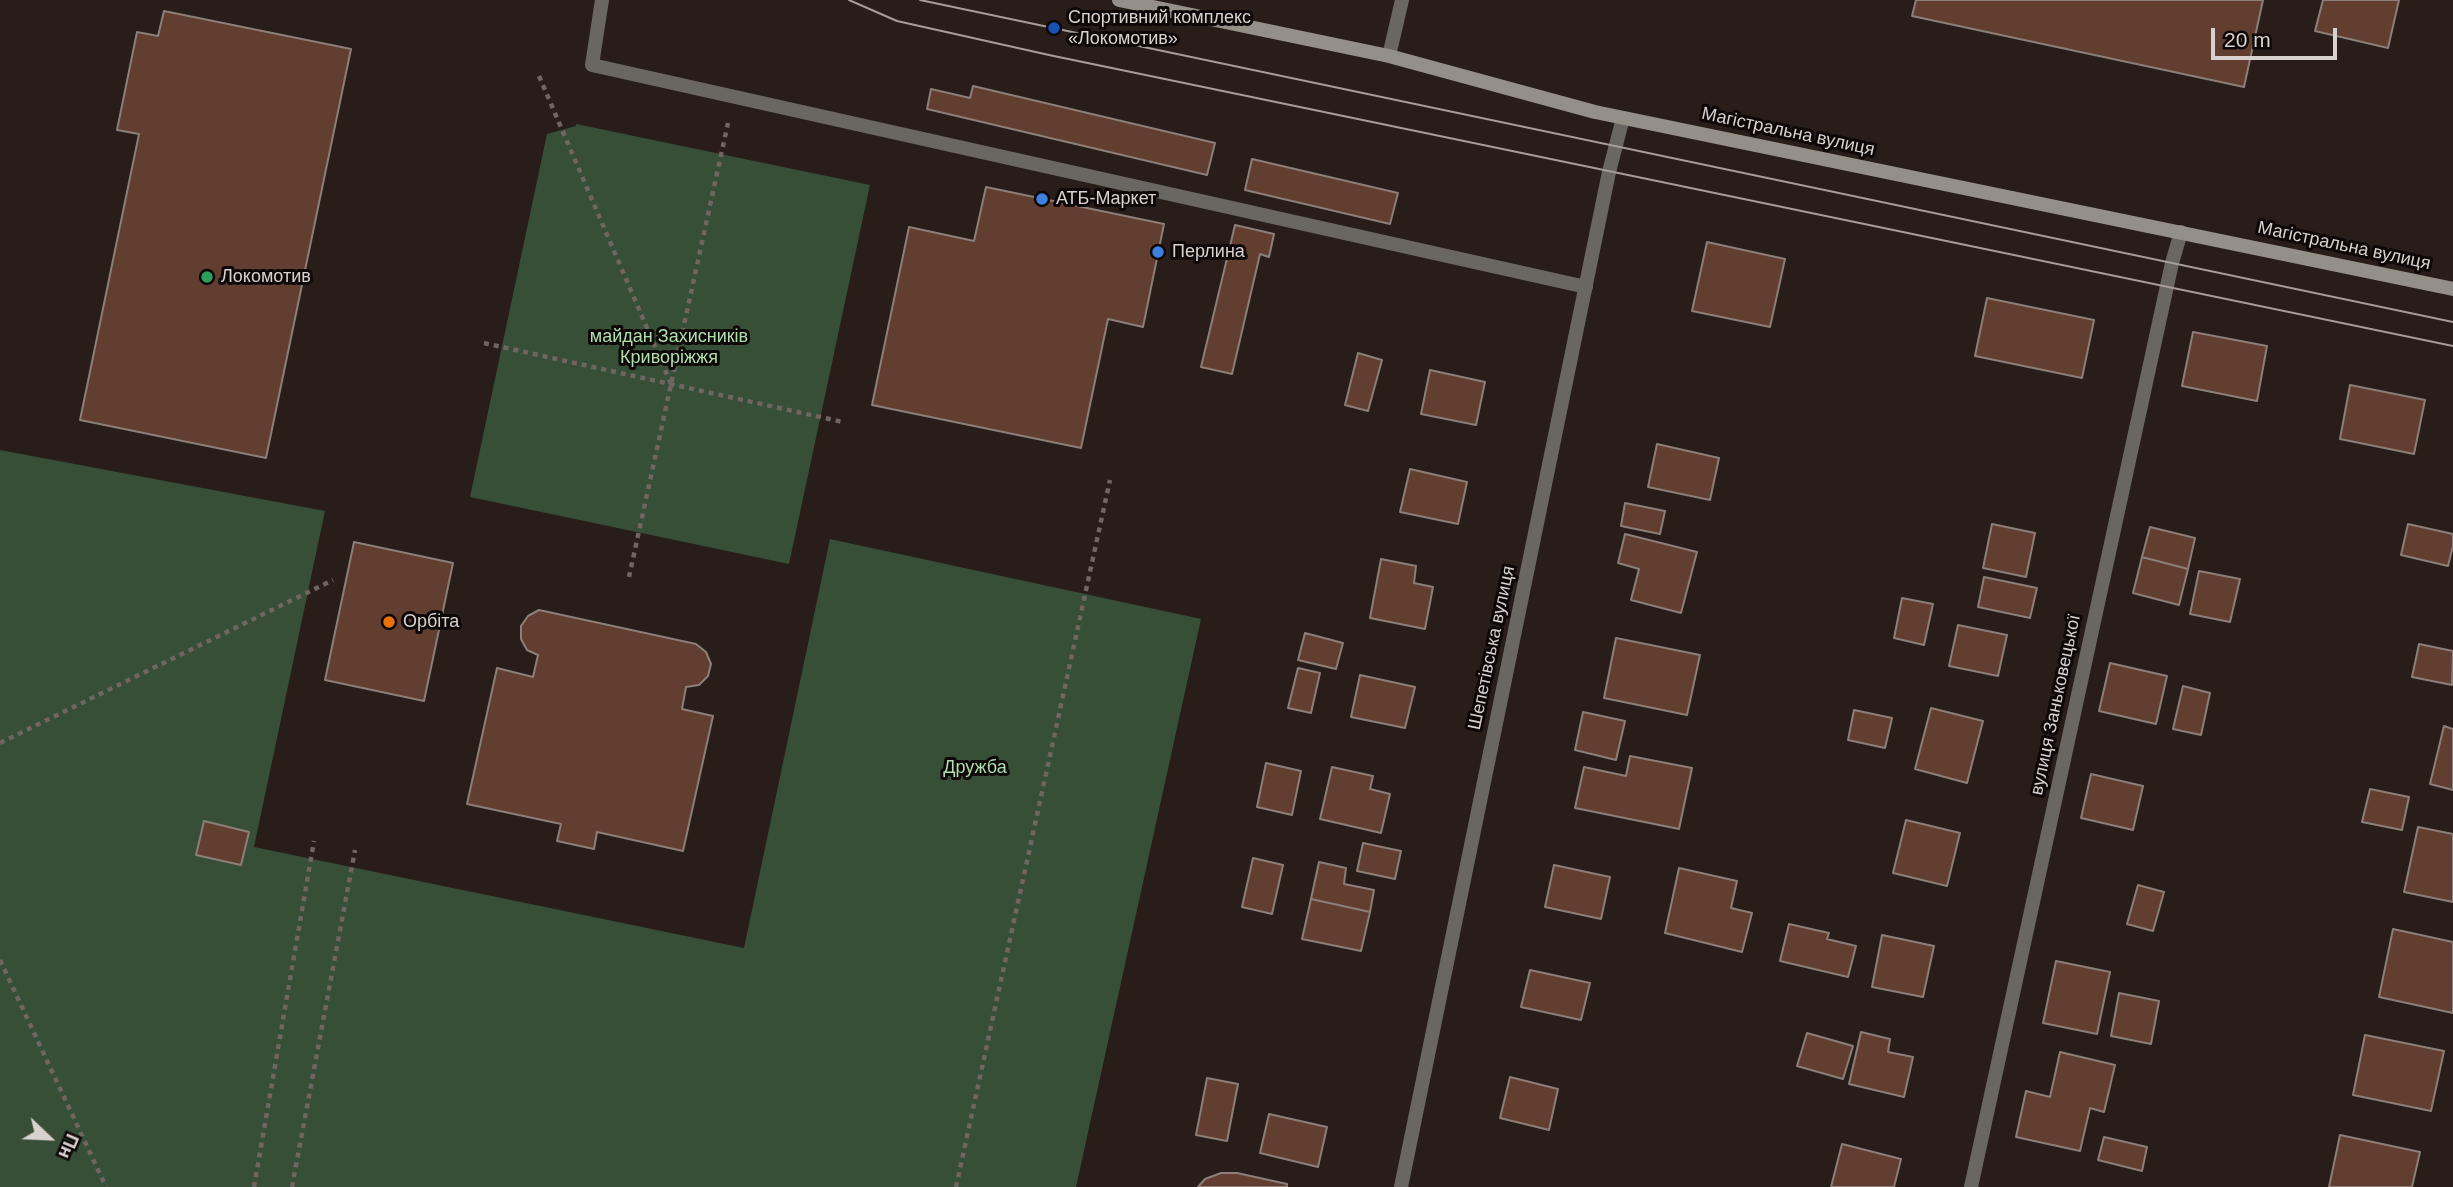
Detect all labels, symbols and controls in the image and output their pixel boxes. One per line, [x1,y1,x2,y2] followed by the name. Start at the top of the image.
[1068,7,1251,50] place label: Спортивний комплекс «Локомотив»
[2215,14,2341,58] scale bar
[1046,20,1062,36] marker: Спортивний комплекс «Локомотив»
[2224,28,2271,51] text: 20 m
[1700,103,1876,161] street label: Магістральна вулиця
[1056,188,1156,210] place label: АТБ-Маркет
[1034,191,1050,207] marker: АТБ-Маркет
[2256,217,2432,275] street label: Магістральна вулиця
[1172,241,1245,263] place label: Перлина
[1150,244,1166,260] marker: Перлина
[221,266,311,288] place label: Локомотив
[199,269,215,285] marker: Локомотив
[590,326,748,368] park label: майдан Захисників Криворіжжя
[1464,564,1520,732] street label: Шепетівська вулиця
[403,611,459,633] place label: Орбіта
[2026,613,2086,797] street label: вулиця Заньковецької
[381,614,397,630] marker: Орбіта
[943,757,1007,779] park label: Дружба
[14,1103,84,1173] north arrow
[54,1131,83,1162] text: Пн

